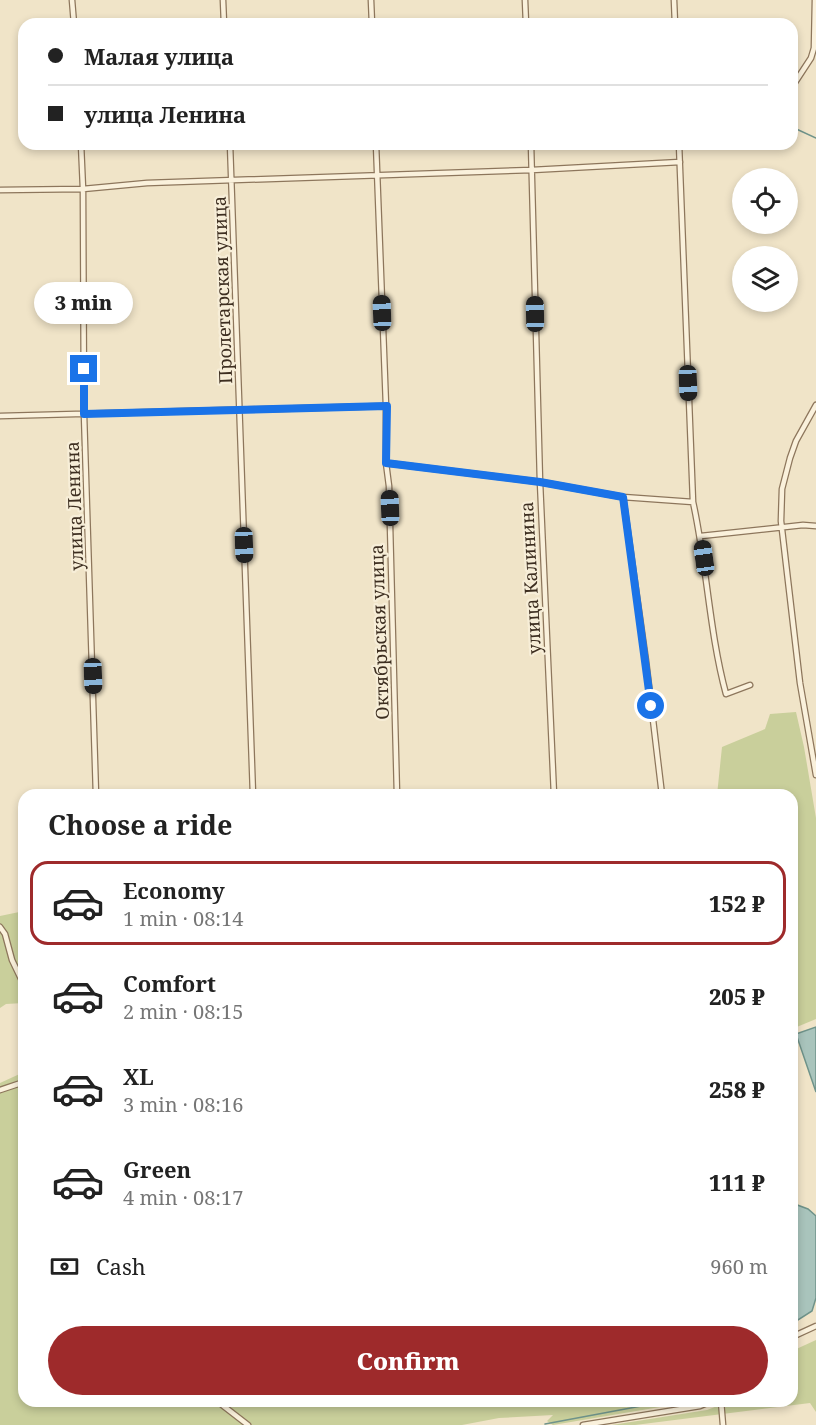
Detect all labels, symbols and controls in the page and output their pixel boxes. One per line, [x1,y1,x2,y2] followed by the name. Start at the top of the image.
[84,41,234,71] text: Малая улица
[84,99,246,129] text: улица Ленина
[732,168,798,312] map controls
[732,168,798,234] button: locate
[207,196,237,384] street label: Пролетарская улица
[732,246,798,312] button: layers
[34,282,134,324] callout: 3 min
[55,289,112,316] text: 3 min
[372,295,392,331] car
[526,296,544,332] car
[70,355,97,382] route end
[678,365,698,401] car
[60,441,88,571] street label: улица Ленина
[380,490,400,526] car
[514,501,546,655] street label: улица Калинина
[234,527,254,563] car
[693,539,715,577] car
[364,544,394,720] street label: Октябрьская улица
[83,658,103,694] car
[637,692,664,719] route start
[48,806,233,843] text: Choose a ride
[123,875,225,905] text: Economy
[51,876,105,930] icon: car
[709,888,765,918] text: 152 ₽
[123,905,243,932] text: 1 min · 08:14
[123,968,216,998] text: Comfort
[51,969,105,1023] icon: car
[709,981,765,1011] text: 205 ₽
[123,998,243,1025] text: 2 min · 08:15
[123,1061,154,1091] text: XL
[51,1062,105,1116] icon: car
[709,1074,765,1104] text: 258 ₽
[123,1091,243,1118] text: 3 min · 08:16
[123,1154,191,1184] text: Green
[51,1155,105,1209] icon: car
[709,1167,765,1197] text: 111 ₽
[123,1184,243,1211] text: 4 min · 08:17
[48,1250,81,1283] icon: cash
[96,1251,146,1281] text: Cash
[710,1253,768,1280] text: 960 m
[48,1326,768,1395] button: Confirm

